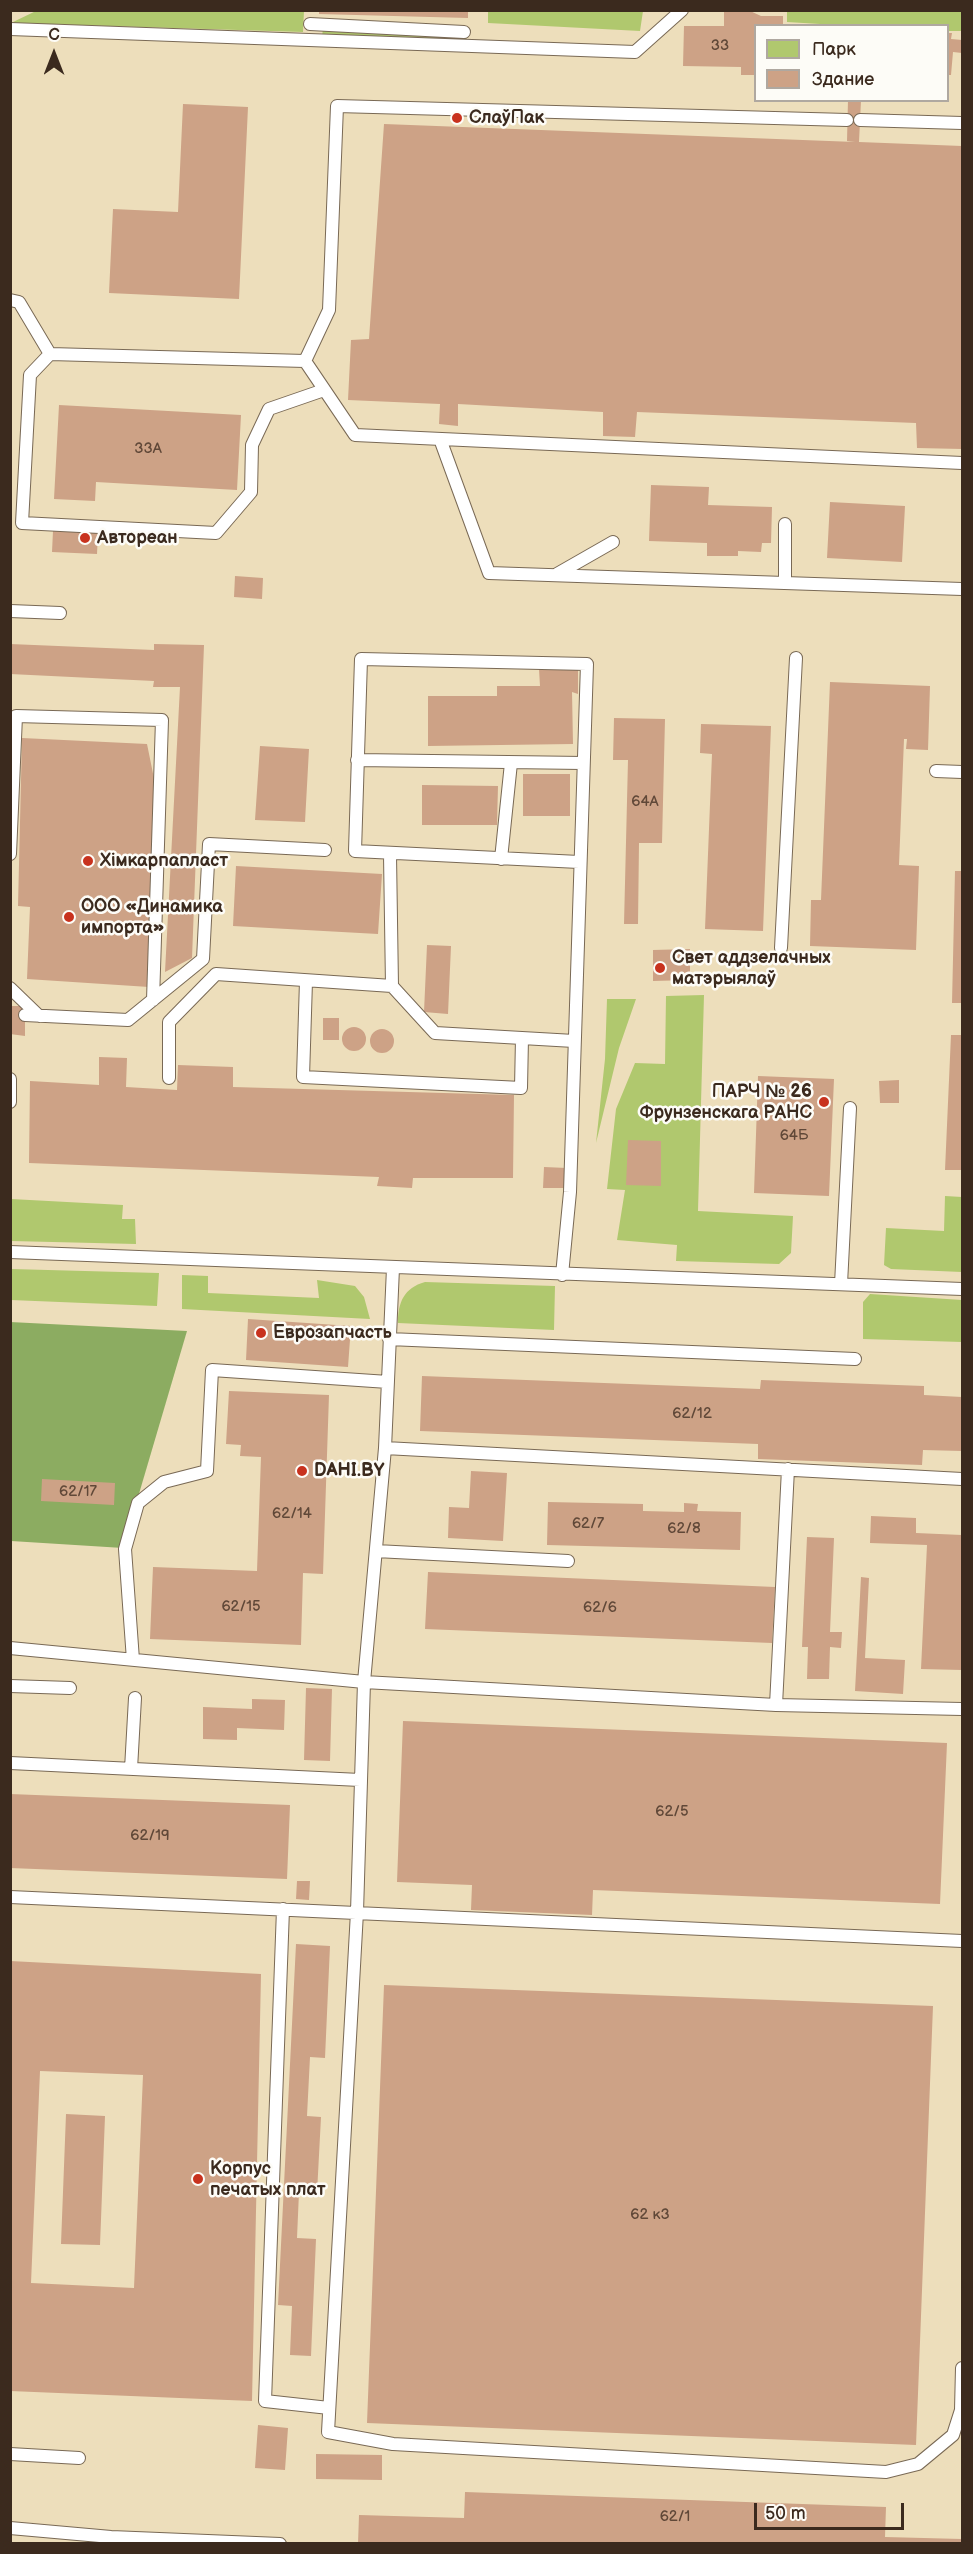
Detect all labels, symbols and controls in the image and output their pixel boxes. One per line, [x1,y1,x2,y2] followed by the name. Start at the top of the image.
[24,24,84,84] north arrow
[754,24,949,102] legend
[48,26,60,45] text: С
[711,37,729,55] house number: 33
[812,39,856,60] text: Парк
[812,69,874,90] text: Здание
[469,107,544,129] place label: СлаўПак
[450,111,464,125] marker: СлаўПак
[134,440,162,458] house number: 33А
[97,527,178,549] place label: Автореан
[78,531,92,545] marker: Автореан
[631,793,659,811] house number: 64А
[100,850,228,872] place label: Хімкарпапласт
[81,854,95,868] marker: Хімкарпапласт
[81,896,223,938] place label: ООО «Динамика импорта»
[62,910,76,924] marker: ООО «Динамика импорта»
[672,947,830,990] place label: Свет аддзелачных матэрыялаў
[653,961,667,975] marker: Свет аддзелачных матэрыялаў
[640,1081,812,1124] place label: ПАРЧ № 26 Фрунзенскага РАНС
[817,1095,831,1109] marker: ПАРЧ № 26 Фрунзенскага РАНС
[780,1127,808,1145] house number: 64Б
[273,1322,392,1344] place label: Еврозапчасть
[254,1326,268,1340] marker: Еврозапчасть
[672,1405,712,1423] house number: 62/12
[314,1460,384,1482] place label: DAHI.BY
[295,1464,309,1478] marker: DAHI.BY
[59,1483,97,1501] house number: 62/17
[272,1505,312,1523] house number: 62/14
[572,1515,604,1533] house number: 62/7
[667,1520,701,1538] house number: 62/8
[221,1598,261,1616] house number: 62/15
[583,1599,617,1617] house number: 62/6
[655,1803,689,1821] house number: 62/5
[130,1827,170,1845] house number: 62/19
[210,2158,326,2200] place label: Корпус печатых плат
[191,2172,205,2186] marker: Корпус печатых плат
[630,2206,670,2224] house number: 62 к3
[757,2491,907,2529] scale bar
[765,2503,806,2524] text: 50 m
[660,2508,690,2526] house number: 62/1

